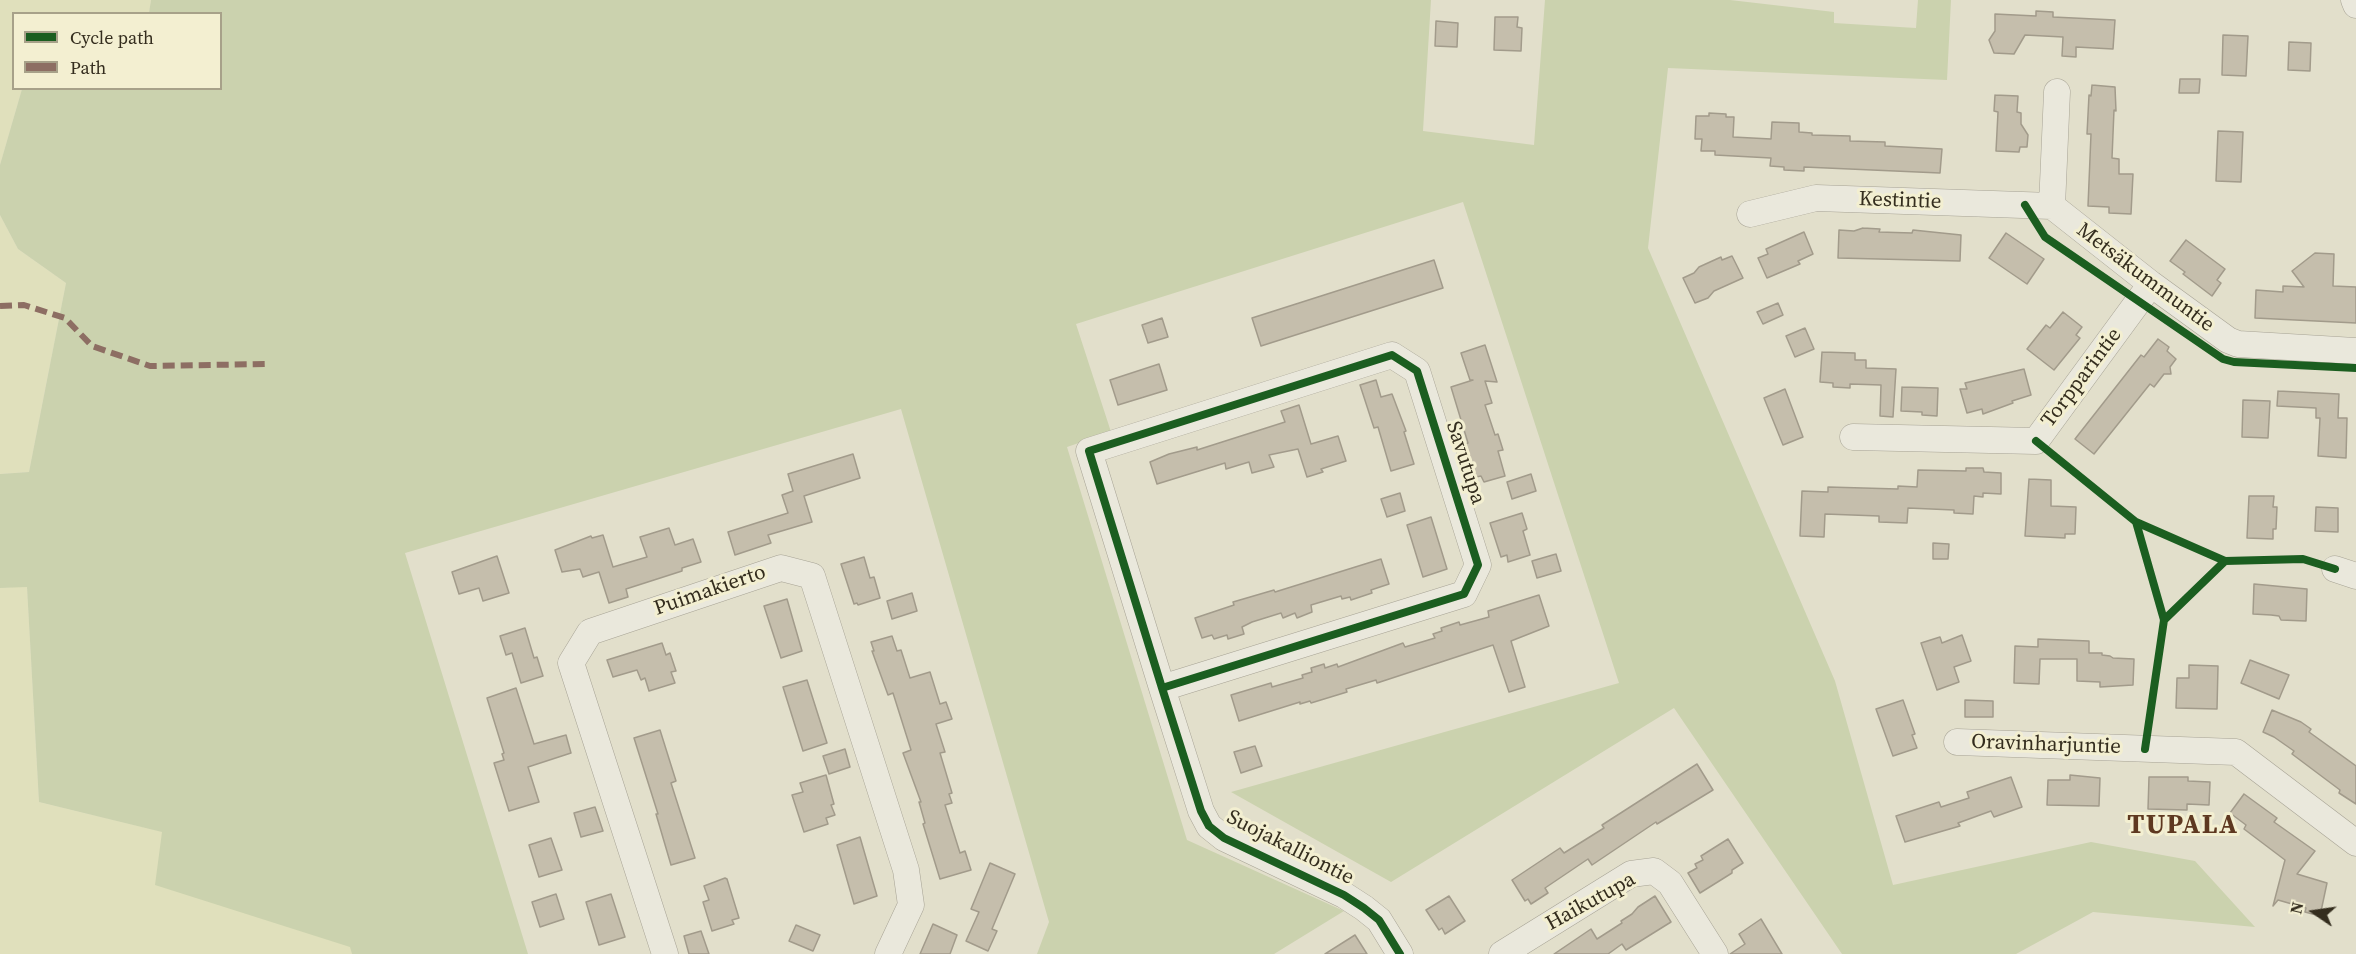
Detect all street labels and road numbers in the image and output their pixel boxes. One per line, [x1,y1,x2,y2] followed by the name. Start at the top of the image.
[1858,187,1942,215] street label: Kestintie
[2071,218,2219,338] street label: Metsäkummuntie
[2036,323,2128,433] street label: Torpparintie
[1440,418,1490,508] street label: Savutupa
[651,560,769,622] street label: Puimakierto
[1971,730,2121,760] street label: Oravinharjuntie
[1222,805,1358,891] street label: Suojakalliontie
[1542,867,1640,937] street label: Haikutupa

